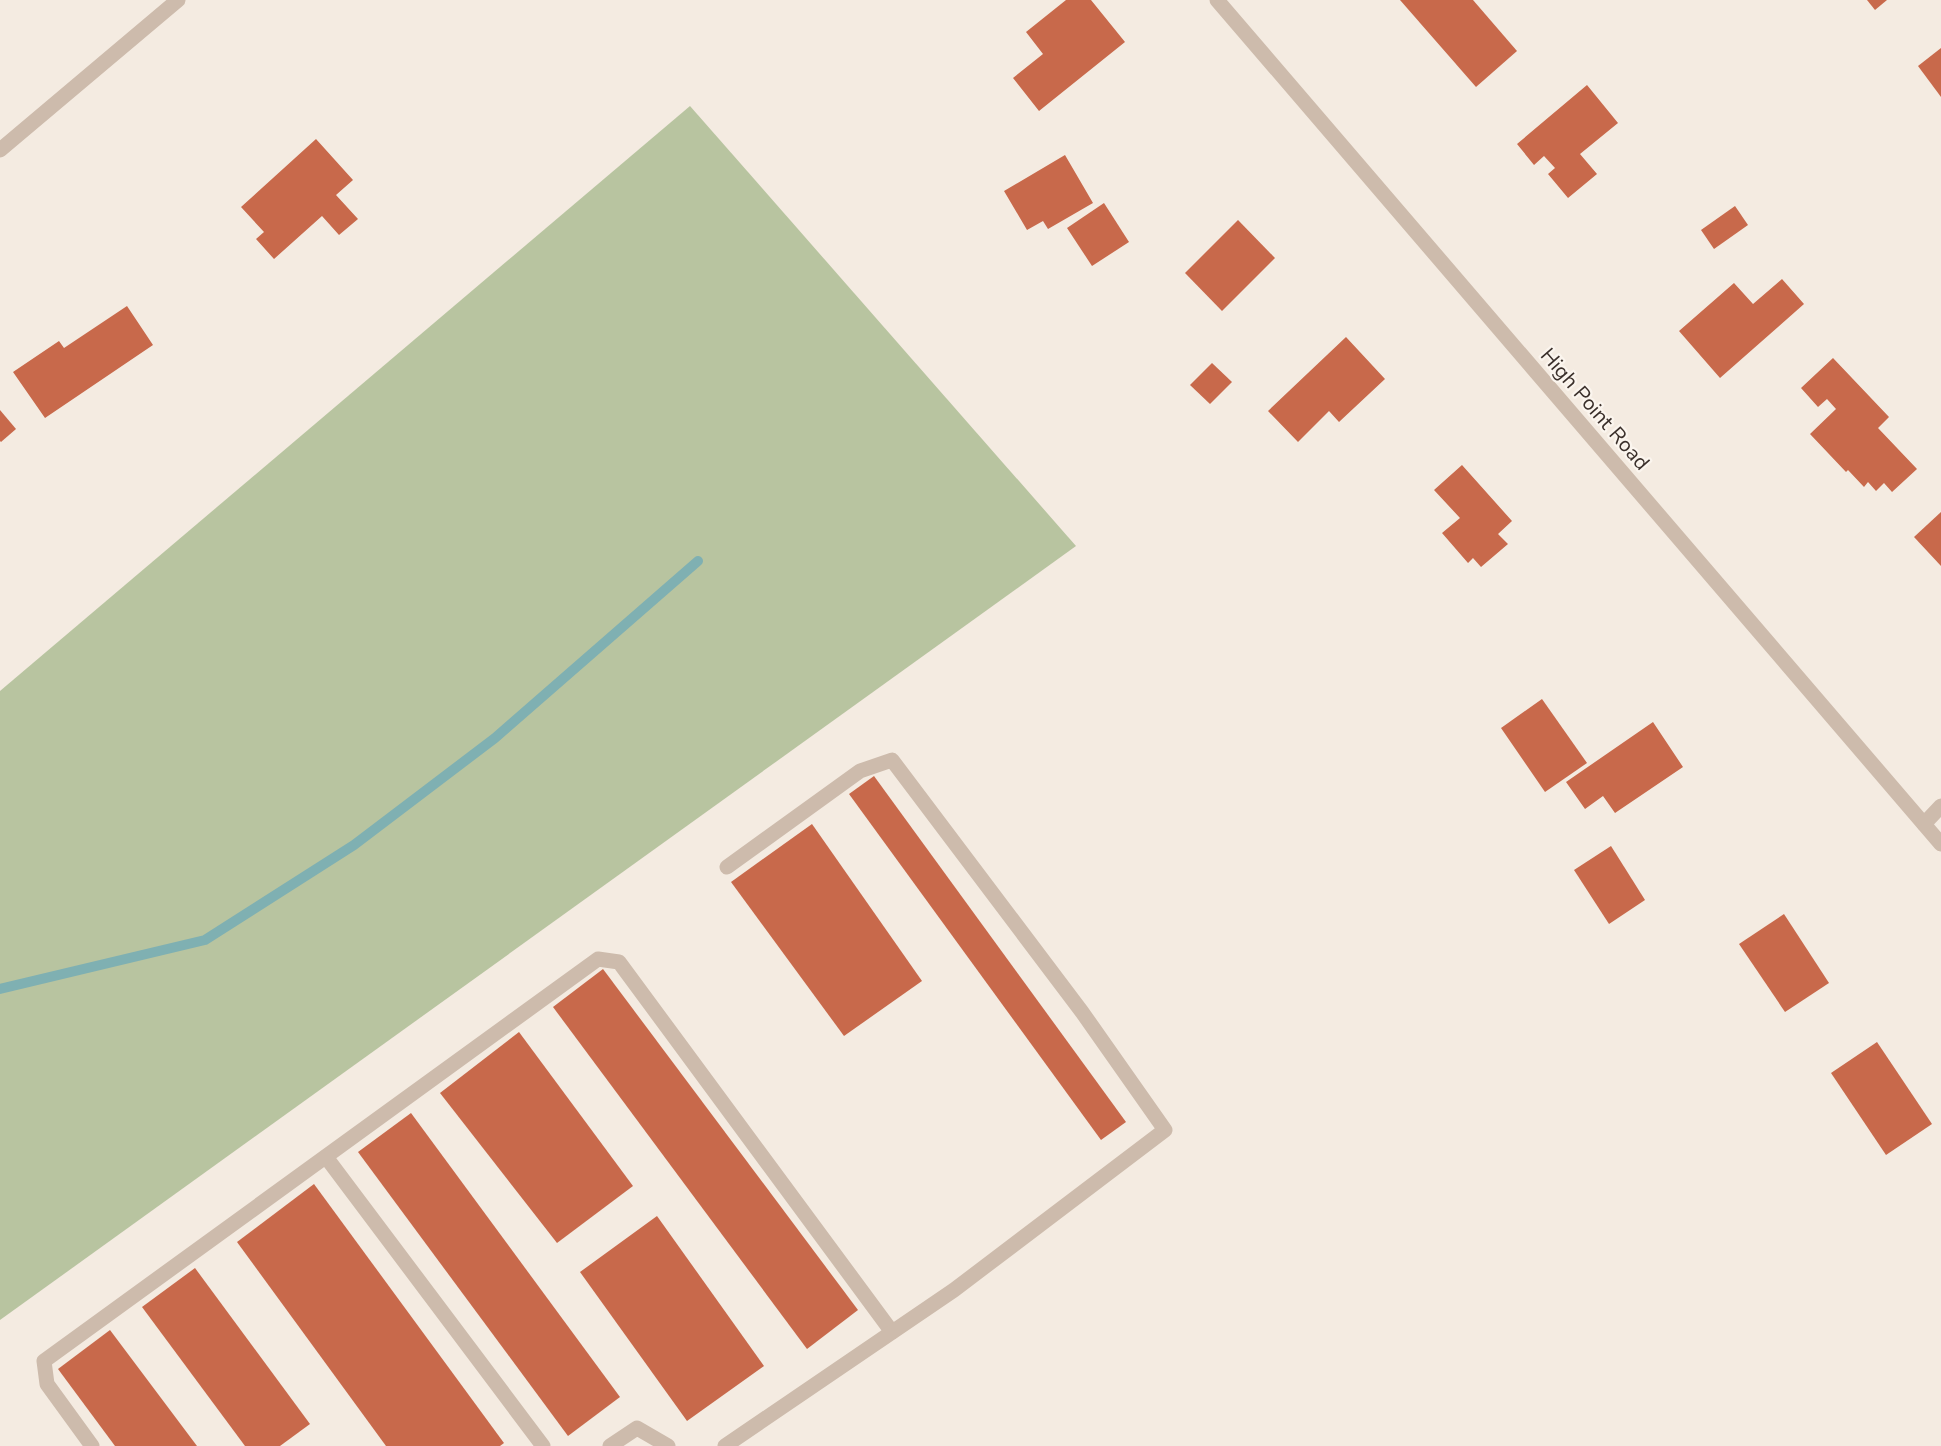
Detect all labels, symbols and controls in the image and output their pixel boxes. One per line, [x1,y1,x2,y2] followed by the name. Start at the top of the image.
[1534,342,1656,476] street label: High Point Road

